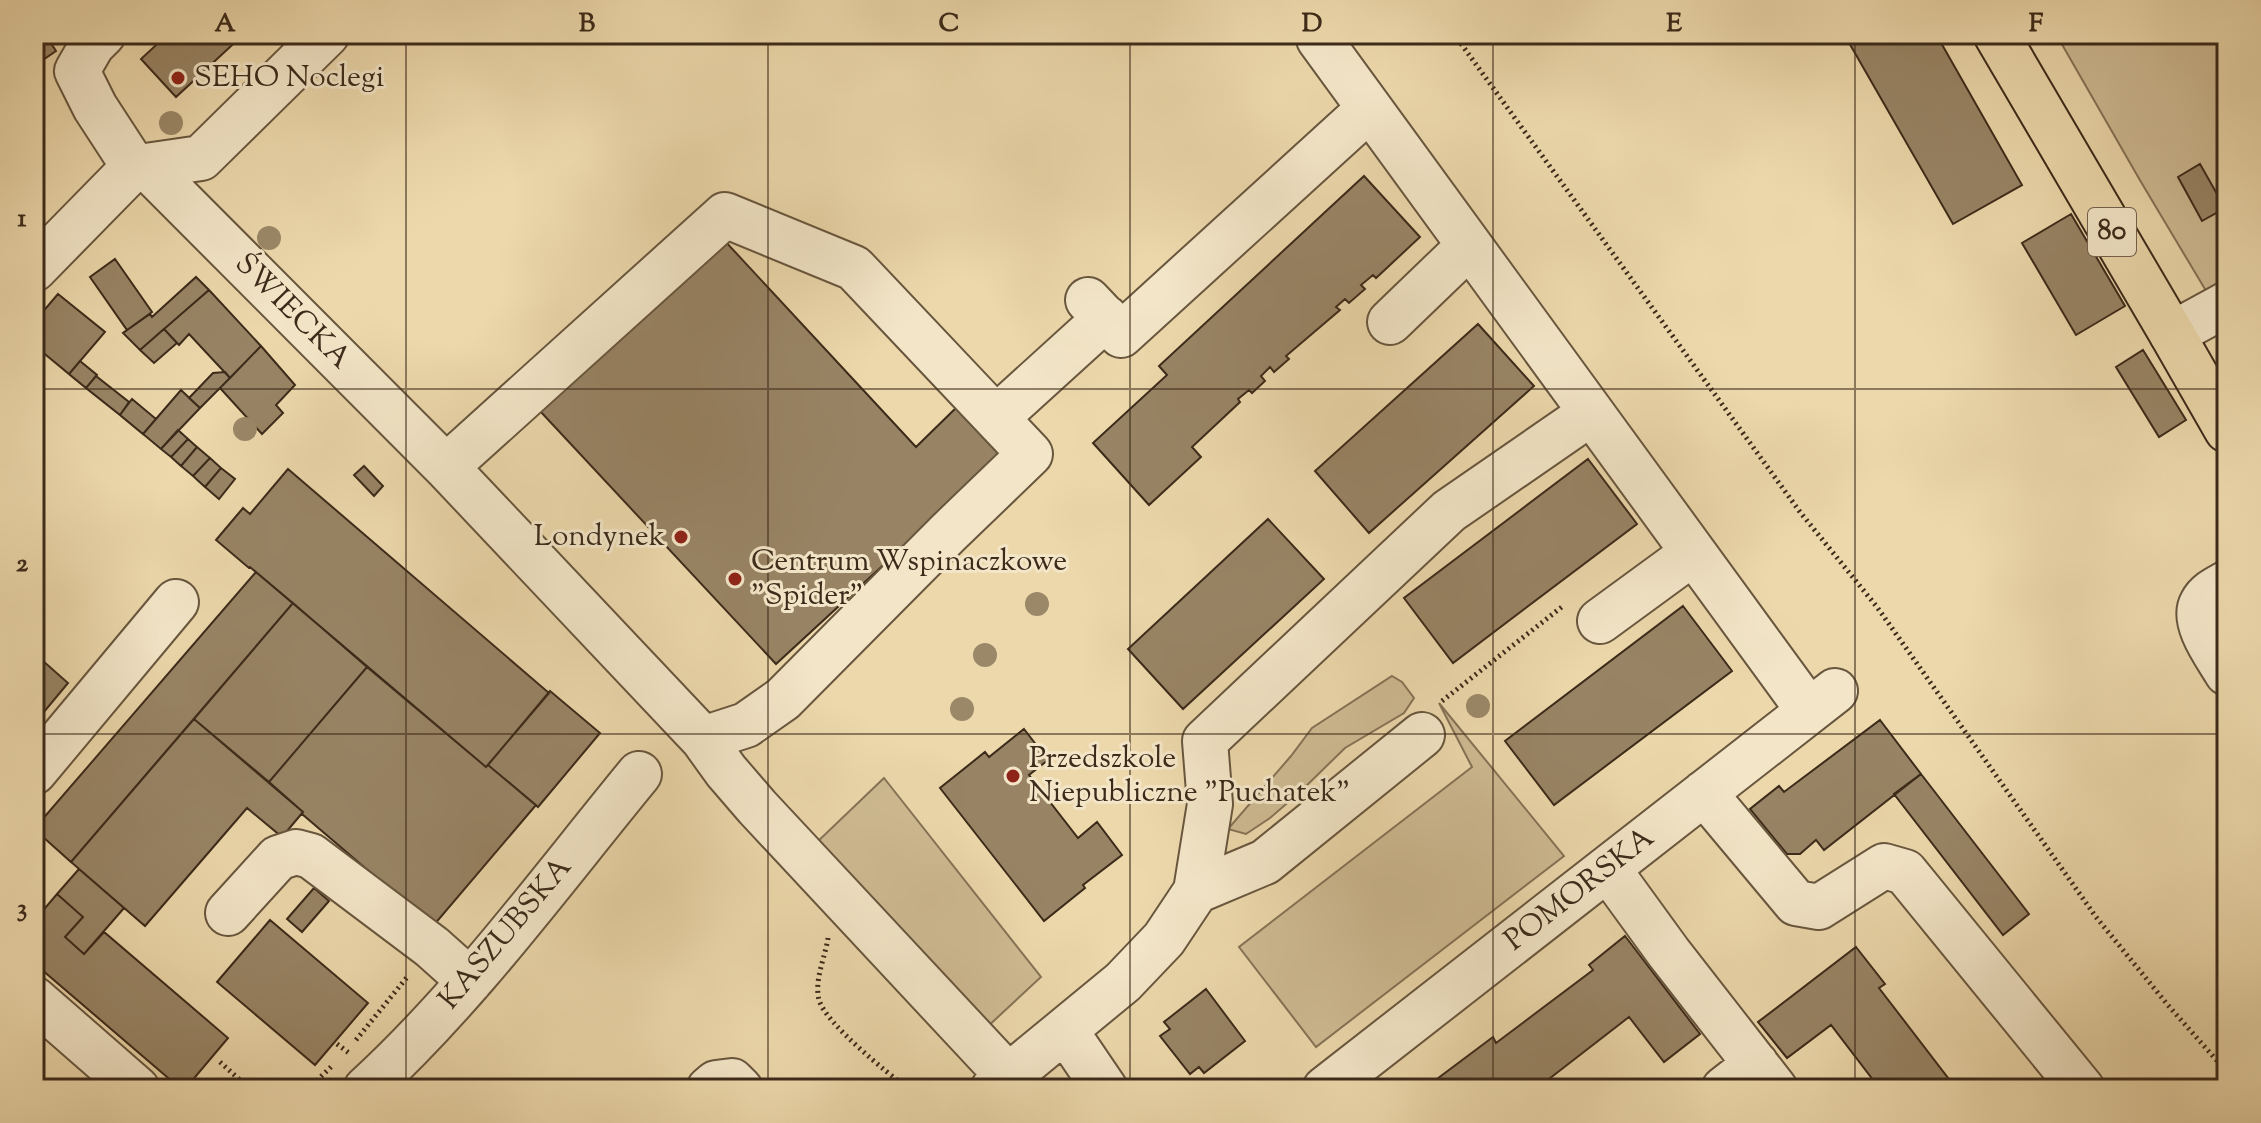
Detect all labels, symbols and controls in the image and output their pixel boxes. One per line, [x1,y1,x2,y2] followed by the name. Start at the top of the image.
[214,6,236,43] text: A
[579,6,596,43] text: B
[939,6,959,43] text: C
[1302,6,1322,43] text: D
[1666,6,1682,43] text: E
[2029,6,2044,43] text: F
[194,57,384,100] place label: SEHO Noclegi
[169,69,187,87] marker: SEHO Noclegi
[18,201,27,238] text: 1
[2088,208,2136,256] road number: 80
[224,244,360,380] street label: ŚWIECKA
[534,516,665,559] place label: Londynek
[672,528,690,546] marker: Londynek
[751,541,1067,618] place label: Centrum Wspinaczkowe "Spider"
[16,546,29,583] text: 2
[726,570,744,588] marker: Centrum Wspinaczkowe "Spider"
[1029,738,1350,815] place label: Przedszkole Niepubliczne "Puchatek"
[1004,767,1022,785] marker: Przedszkole Niepubliczne "Puchatek"
[1496,818,1664,962] street label: POMORSKA
[429,848,583,1020] street label: KASZUBSKA
[17,891,27,928] text: 3

